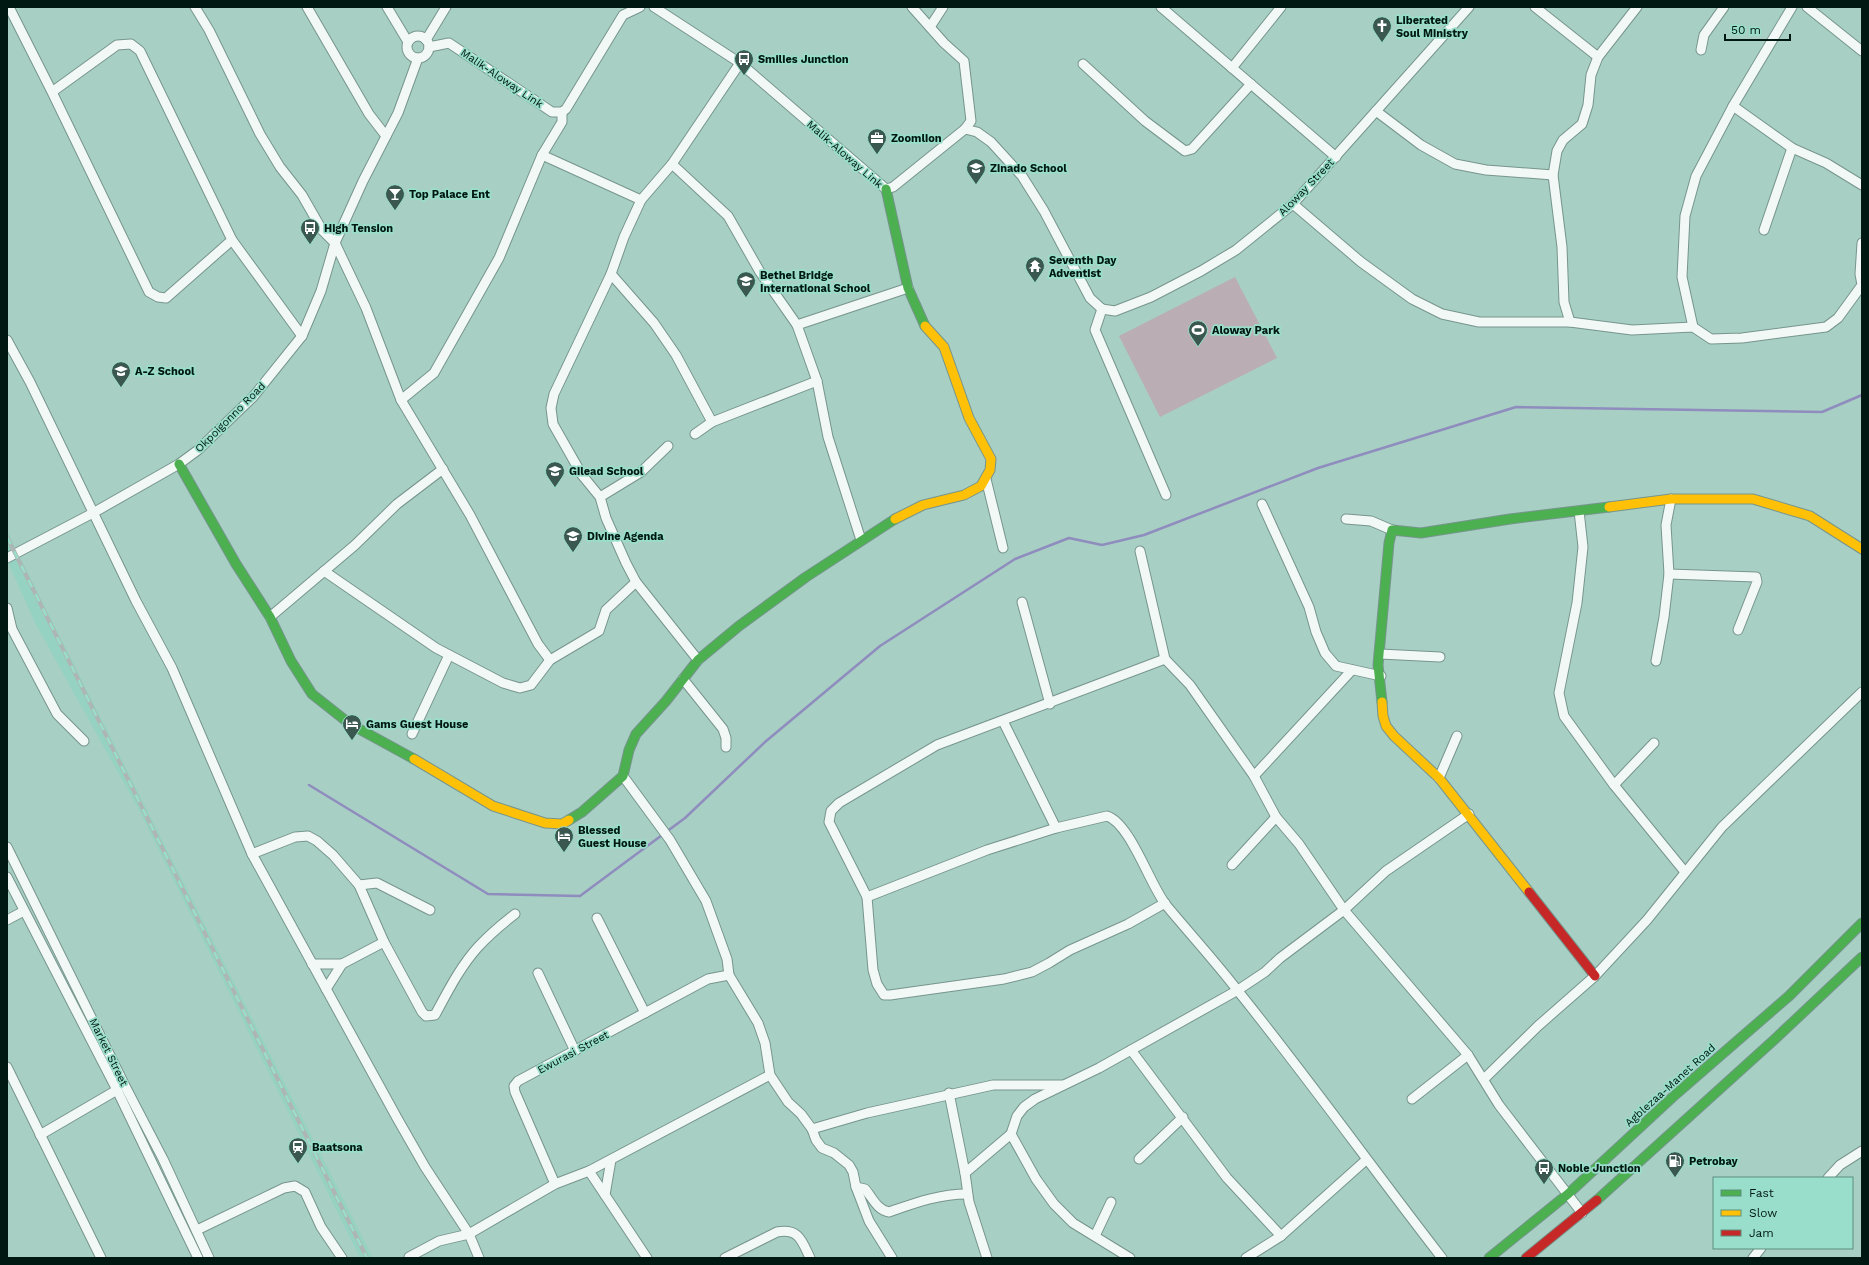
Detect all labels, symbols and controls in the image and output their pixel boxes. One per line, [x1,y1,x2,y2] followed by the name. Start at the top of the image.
[1396,14,1469,40] place label: Liberated Soul Ministry
[1371,15,1393,43] church icon: Liberated Soul Ministry
[1725,16,1790,42] scale bar
[1731,23,1761,37] text: 50 m
[458,46,545,111] street label: Malik-Aloway Link
[733,48,755,76] bus stop icon: Smilies Junction
[758,53,849,66] place label: Smilies Junction
[804,118,885,191] street label: Malik-Aloway Link
[866,127,888,155] office icon: Zoomlion
[891,132,942,145] place label: Zoomlion
[1276,156,1337,219] street label: Aloway Street
[965,157,987,185] school or university icon: Zinado School
[990,162,1067,175] place label: Zinado School
[384,183,406,211] bar icon: Top Palace Ent
[409,188,490,201] place label: Top Palace Ent
[299,217,321,245] bus stop icon: High Tension
[324,222,393,235] place label: High Tension
[1049,254,1117,280] place label: Seventh Day Adventist
[1024,255,1046,283] temple icon: Seventh Day Adventist
[760,269,871,295] place label: Bethel Bridge International School
[735,270,757,298] school or university icon: Bethel Bridge International School
[1187,319,1209,347] sports icon: Aloway Park
[1212,324,1280,337] place label: Aloway Park
[110,360,132,388] school or university icon: A-Z School
[135,365,195,378] place label: A-Z School
[192,379,268,455] street label: Okpoigonno Road
[544,460,566,488] school or university icon: Gilead School
[569,465,644,478] place label: Gilead School
[562,525,584,553] school or university icon: Divine Agenda
[587,530,664,543] place label: Divine Agenda
[341,713,363,741] hotel icon: Gams Guest House
[366,718,468,731] place label: Gams Guest House
[578,824,647,850] place label: Blessed Guest House
[553,825,575,853] hotel icon: Blessed Guest House
[87,1016,131,1089] street label: Market Street
[535,1028,611,1077] street label: Ewurasi Street
[1622,1041,1718,1129] street label: Agblezaa-Manet Road
[287,1136,309,1164] station icon: Baatsona
[312,1141,363,1154] place label: Baatsona
[1664,1150,1686,1178] fuel station icon: Petrobay
[1689,1155,1738,1168] place label: Petrobay
[1533,1157,1555,1185] bus stop icon: Noble Junction
[1558,1162,1641,1175] place label: Noble Junction
[1713,1177,1853,1249] legend
[1749,1186,1774,1200] text: Fast
[1749,1206,1777,1220] text: Slow
[1749,1226,1774,1240] text: Jam

